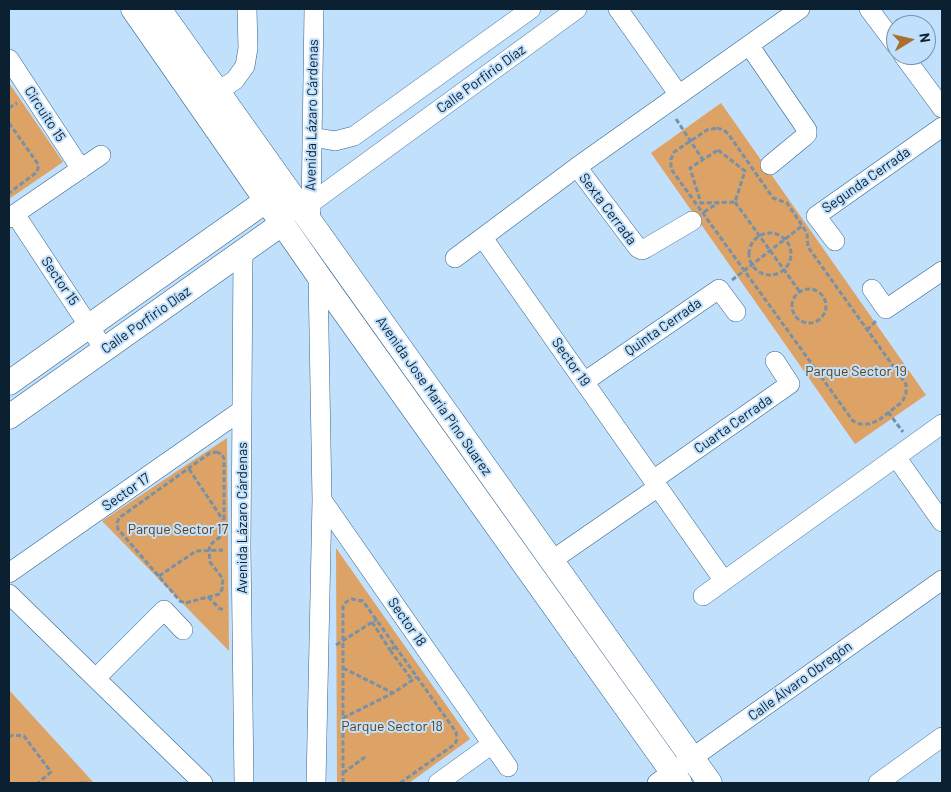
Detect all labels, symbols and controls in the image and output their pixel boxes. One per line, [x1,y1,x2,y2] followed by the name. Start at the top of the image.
[886,15,936,65] north arrow
[916,32,934,44] text: N
[302,39,322,191] street label: Avenida Lázaro Cárdenas
[433,41,529,117] street label: Calle Porfirio Díaz
[21,83,69,145] street label: Circuito 15
[819,143,913,217] street label: Segunda Cerrada
[576,170,640,248] street label: Sexta Cerrada
[38,253,82,309] street label: Sector 15
[98,283,194,357] street label: Calle Porfirio Díaz
[621,294,705,360] street label: Quinta Cerrada
[372,313,496,479] street label: Avenida Jose Maria Pino Suarez
[548,334,594,390] street label: Sector 19
[805,363,907,379] park label: Parque Sector 19
[691,391,775,457] street label: Cuarta Cerrada
[234,442,250,594] street label: Avenida Lázaro Cárdenas
[99,469,153,515] street label: Sector 17
[128,521,228,537] park label: Parque Sector 17
[384,594,430,650] street label: Sector 18
[745,638,855,724] street label: Calle Álvaro Obregón
[341,718,443,734] park label: Parque Sector 18

